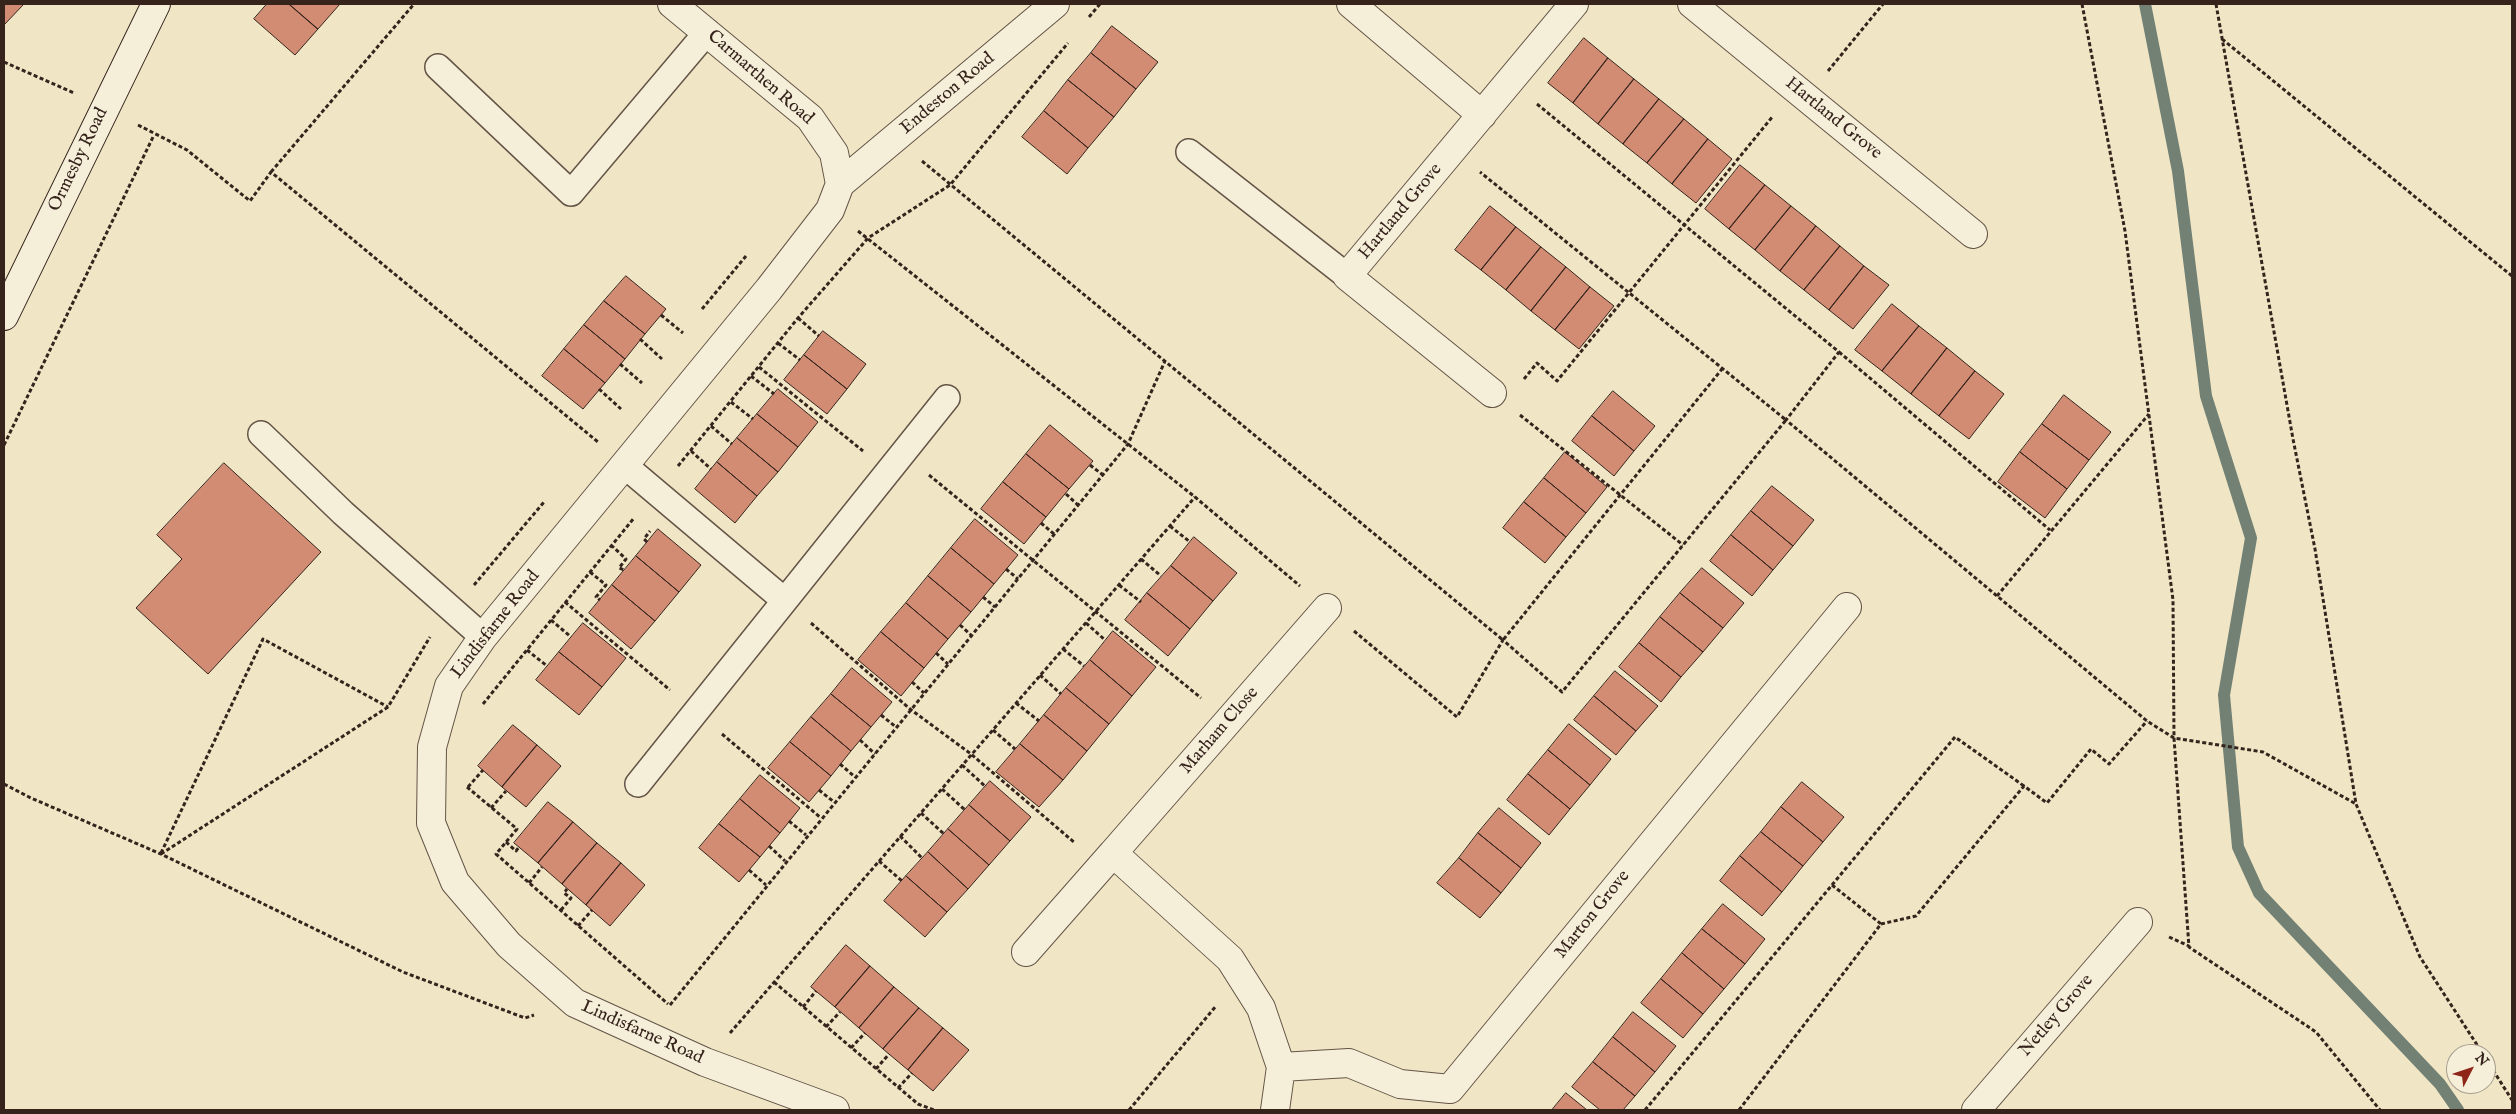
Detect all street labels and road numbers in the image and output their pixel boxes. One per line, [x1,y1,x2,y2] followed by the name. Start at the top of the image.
[702,26,818,130] street label: Carmarthen Road
[897,48,999,140] street label: Endeston Road
[1780,73,1886,165] street label: Hartland Grove
[45,105,113,215] street label: Ormesby Road
[1355,160,1447,264] street label: Hartland Grove
[447,567,545,683] street label: Lindisfarne Road
[1176,683,1264,779] street label: Marham Close
[1551,867,1635,963] street label: Marton Grove
[2015,970,2099,1062] street label: Netley Grove
[578,996,706,1070] street label: Lindisfarne Road

